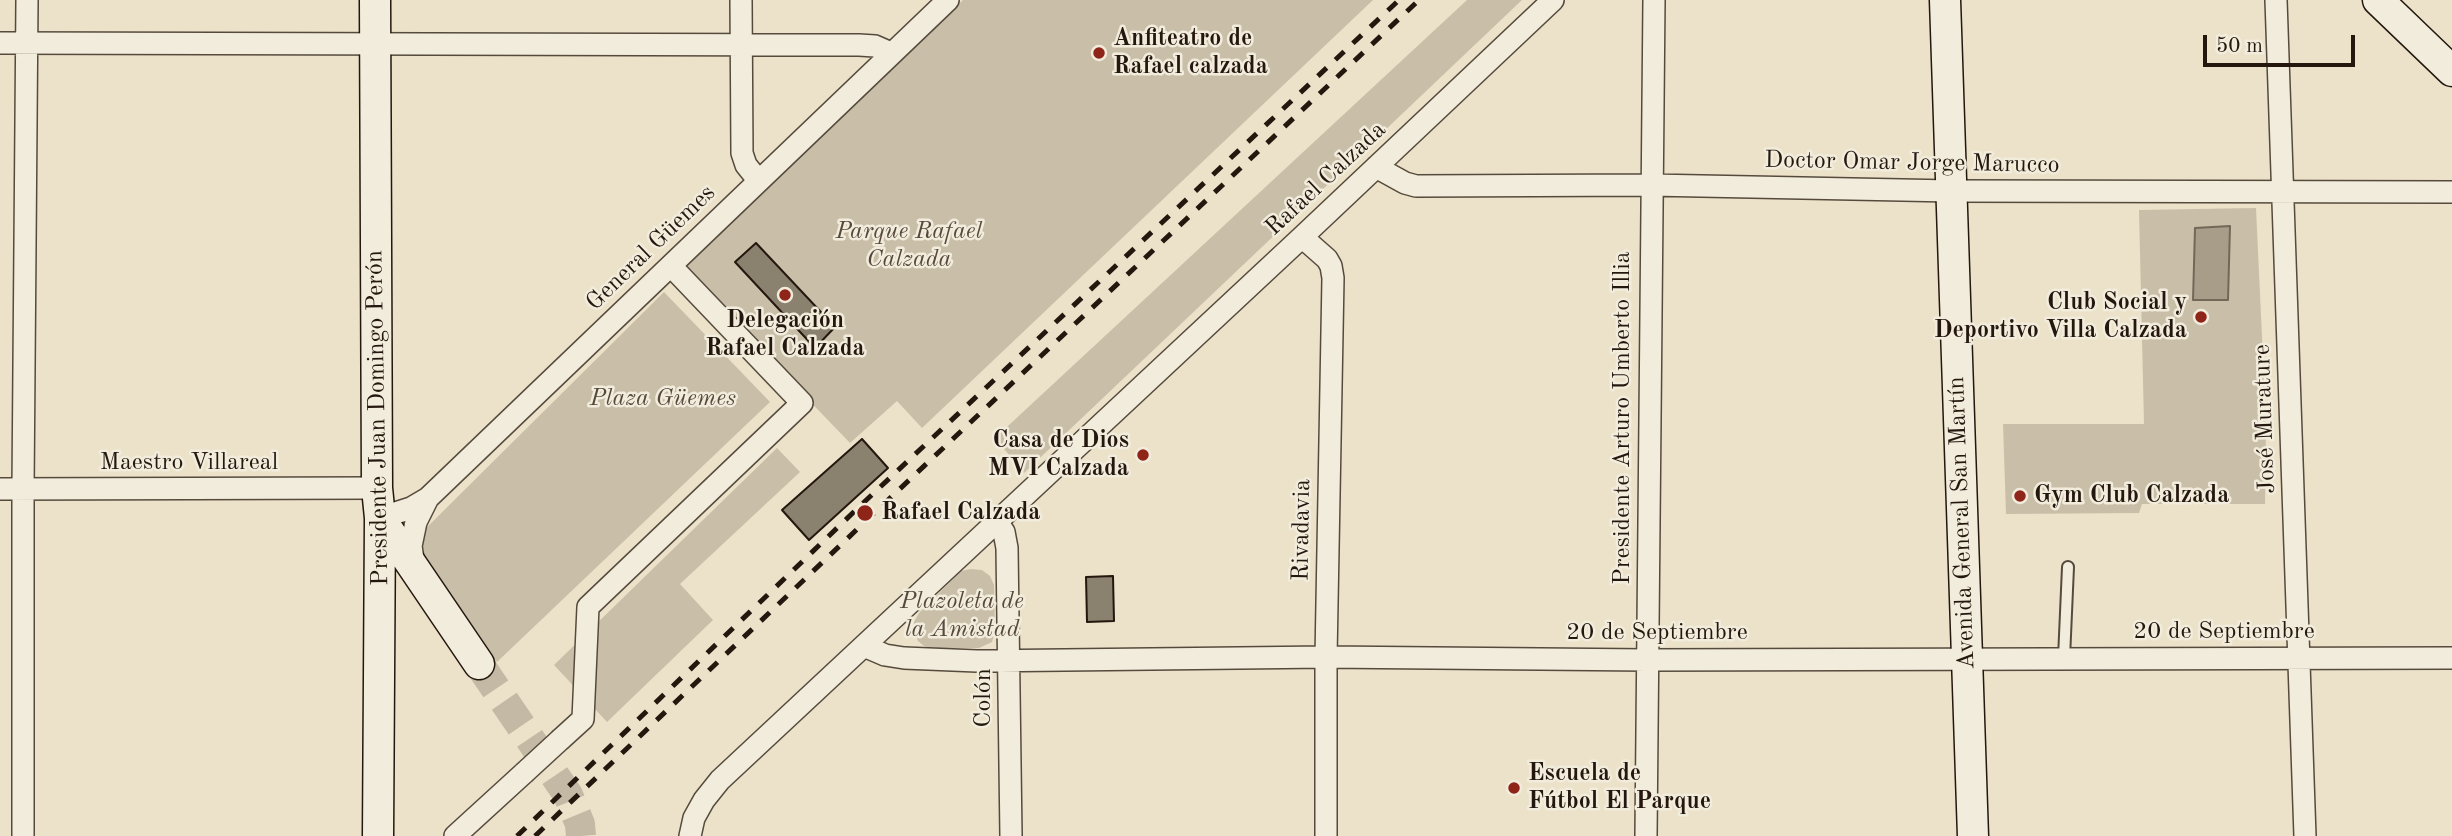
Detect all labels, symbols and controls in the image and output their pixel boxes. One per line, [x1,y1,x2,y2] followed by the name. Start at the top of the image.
[2207,21,2359,65] scale bar
[1113,25,1268,81] place label: Anfiteatro de Rafael calzada
[2216,36,2263,57] text: 50 m
[1091,45,1107,61] marker: Anfiteatro de Rafael calzada
[1260,116,1392,242] street label: Rafael Calzada
[1764,146,2060,180] street label: Doctor Omar Jorge Marucco
[580,179,722,317] street label: General Güemes
[835,218,983,274] park label: Parque Rafael Calzada
[361,250,395,586] street label: Presidente Juan Domingo Perón
[1609,251,1637,585] street label: Presidente Arturo Umberto Illia
[777,287,793,303] marker: Delegación Rafael Calzada
[1934,289,2187,345] place label: Club Social y Deportivo Villa Calzada
[705,307,865,363] place label: Delegación Rafael Calzada
[2193,309,2209,325] marker: Club Social y Deportivo Villa Calzada
[2248,344,2282,494] street label: José Murature
[1942,376,1982,670] street label: Avenida General San Martín
[590,385,736,413] park label: Plaza Güemes
[988,427,1129,483] place label: Casa de Dios MVI Calzada
[1135,447,1151,463] marker: Casa de Dios MVI Calzada
[100,449,278,477] street label: Maestro Villareal
[1287,479,1317,581] street label: Rivadavia
[2034,482,2229,510] place label: Gym Club Calzada
[2012,488,2028,504] marker: Gym Club Calzada
[881,499,1041,527] place label: Rafael Calzada
[855,503,875,523] marker: Rafael Calzada
[900,588,1024,644] park label: Plazoleta de la Amistad
[2133,618,2315,646] street label: 20 de Septiembre
[1566,619,1748,647] street label: 20 de Septiembre
[970,668,998,728] street label: Colón
[1528,760,1711,816] place label: Escuela de Fútbol El Parque
[1506,780,1522,796] marker: Escuela de Fútbol El Parque

